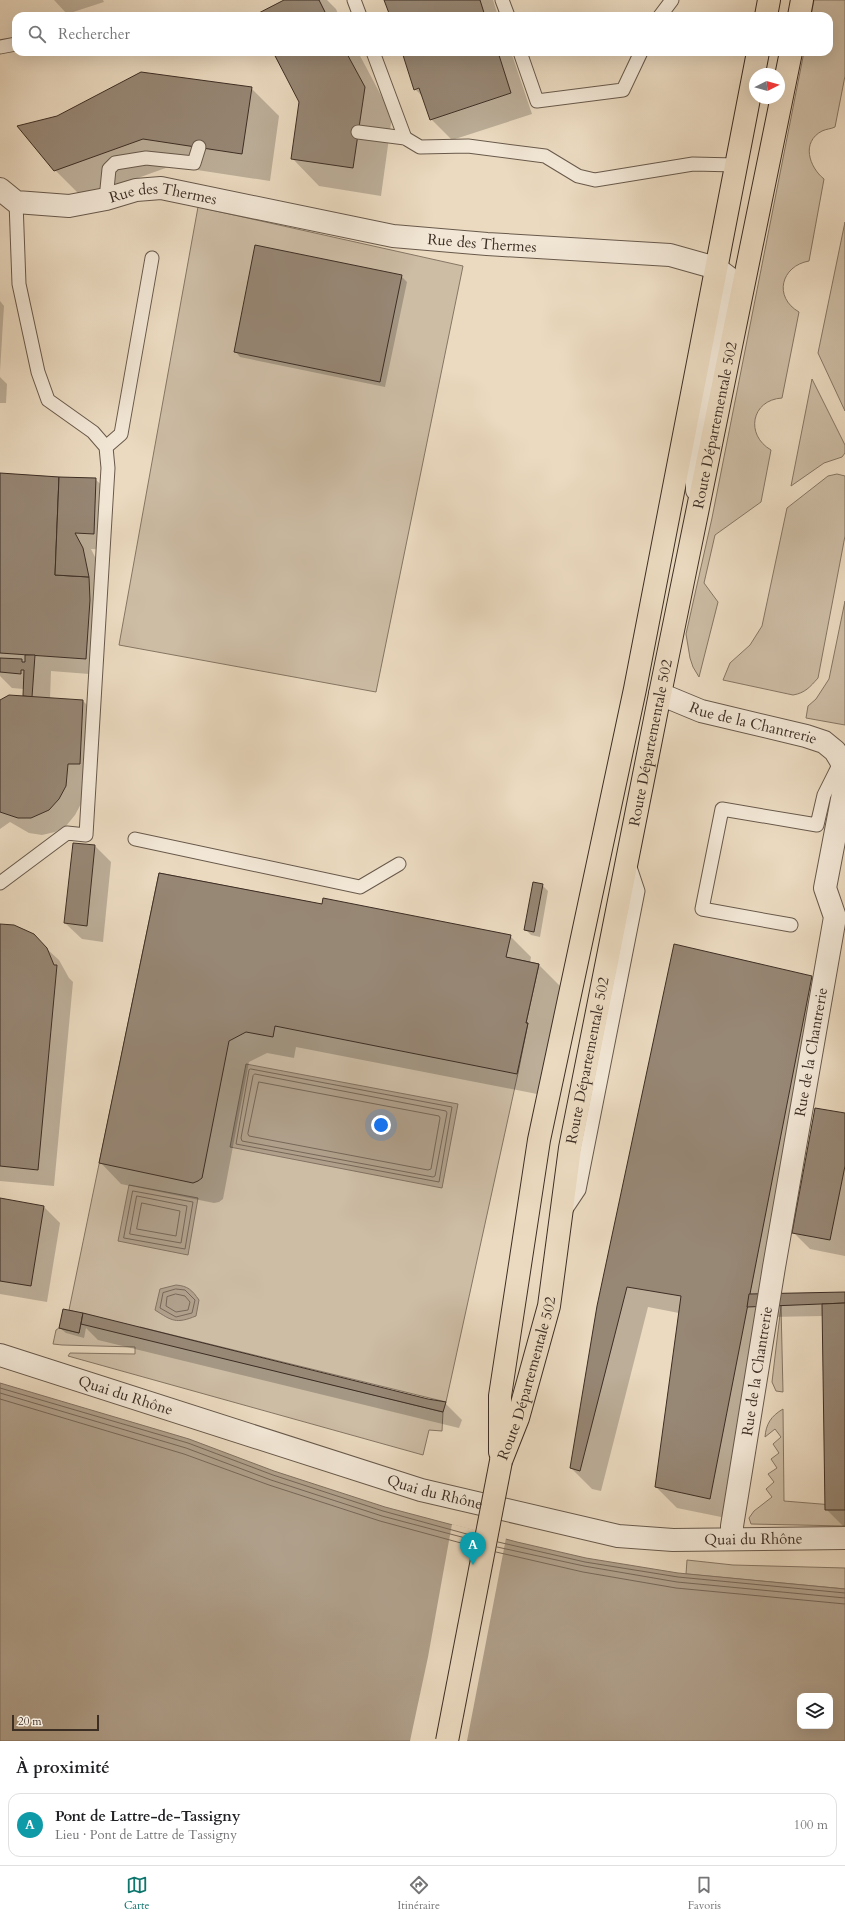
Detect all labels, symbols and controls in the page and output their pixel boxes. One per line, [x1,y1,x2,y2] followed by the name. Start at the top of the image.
[12,12,833,56] search box
[26,23,48,45] icon: search
[58,24,130,44] text: Rechercher
[749,68,785,104] north arrow
[107,178,219,209] street label: Rue des Thermes
[427,229,537,257] street label: Rue des Thermes
[688,340,742,510] street label: Route Départementale 502
[624,657,677,828] street label: Route Départementale 502
[686,697,820,749] street label: Rue de la Chantrerie
[561,975,614,1146] street label: Route Départementale 502
[790,986,832,1118] street label: Rue de la Chantrerie
[371,1115,391,1135] your location
[492,1295,560,1463] street label: Route Départementale 502
[737,1305,777,1437] street label: Rue de la Chantrerie
[76,1371,176,1420] street label: Quai du Rhône
[384,1470,485,1514] street label: Quai du Rhône
[704,1528,803,1550] street label: Quai du Rhône
[460,1532,486,1565] pin: A
[797,1693,833,1729] map controls
[797,1693,833,1729] button: layers
[12,1713,99,1732] scale bar
[18,1714,42,1729] text: 20 m
[16,1756,110,1779] text: À proximité
[55,1806,240,1826] text: Pont de Lattre-de-Tassigny
[25,1816,35,1834] text: A
[794,1816,828,1834] text: 100 m
[55,1826,237,1844] text: Lieu · Pont de Lattre de Tassigny
[124,1874,150,1913] tab: Carte
[397,1874,440,1913] tab: Itinéraire
[688,1874,721,1913] tab: Favoris

